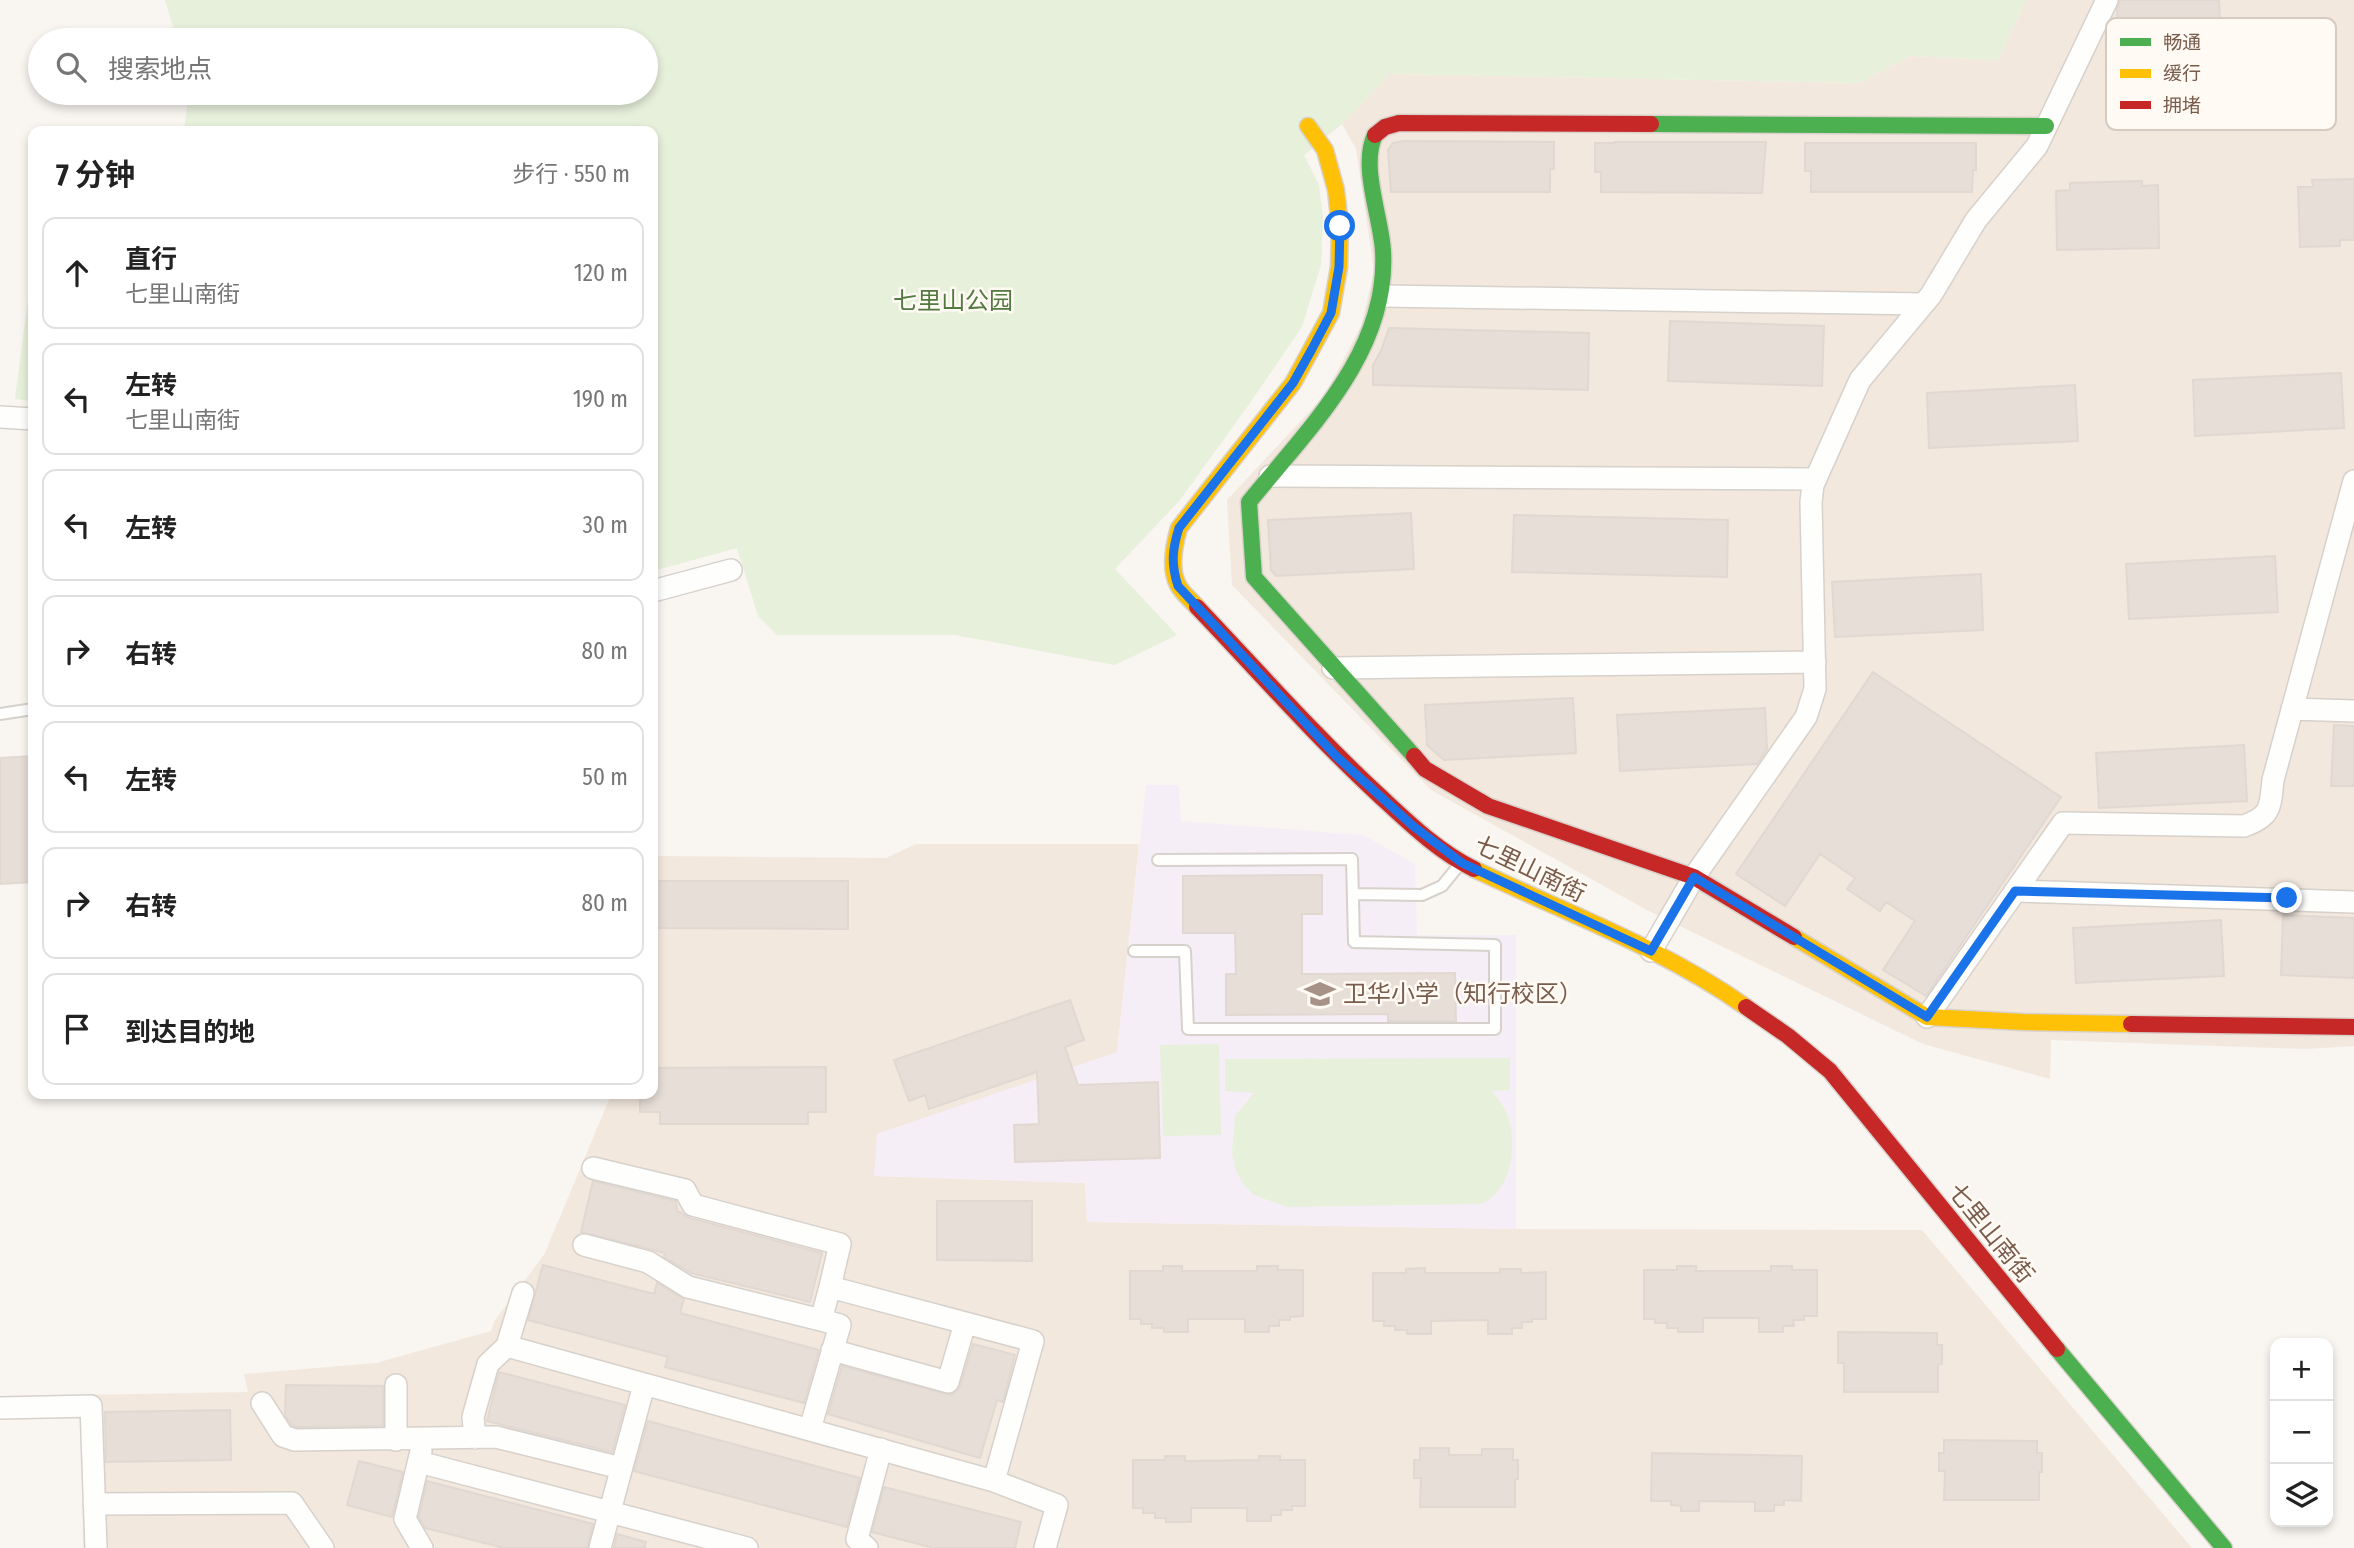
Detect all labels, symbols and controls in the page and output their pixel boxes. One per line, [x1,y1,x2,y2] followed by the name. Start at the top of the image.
[2106,18,2336,130] legend
[28,28,658,105] search box
[2163,31,2201,54] text: 畅通
[52,48,90,86] icon: search
[108,54,212,85] text: 搜索地点
[2163,62,2201,85] text: 缓行
[2163,94,2201,117] text: 拥堵
[56,157,135,193] text: 7 分钟
[512,160,630,188] text: 步行 · 550 m
[1324,210,1355,241] route start
[125,244,177,275] text: 直行
[58,254,96,292] icon: ahead
[574,259,628,287] text: 120 m
[125,280,240,308] text: 七里山南街
[893,287,1013,315] park label: 七里山公园
[125,370,177,401] text: 左转
[58,380,96,418] icon: left
[573,385,628,413] text: 190 m
[125,406,240,434] text: 七里山南街
[58,506,96,544] icon: left
[583,511,628,539] text: 30 m
[125,513,177,544] text: 左转
[58,632,96,670] icon: right
[581,637,628,665] text: 80 m
[125,639,177,670] text: 右转
[58,758,96,796] icon: left
[582,763,628,791] text: 50 m
[125,765,177,796] text: 左转
[1470,830,1590,908] street label: 七里山南街
[2271,882,2302,913] route end
[58,884,96,922] icon: right
[581,889,628,917] text: 80 m
[125,891,177,922] text: 右转
[1303,977,1337,1011] school or university icon: 卫华小学（知行校区）
[1343,980,1583,1008] place label: 卫华小学（知行校区）
[58,1010,96,1048] icon: arrive
[125,1017,255,1048] text: 到达目的地
[1942,1178,2040,1288] street label: 七里山南街
[2270,1338,2333,1527] map controls
[2270,1338,2333,1401] button: +
[2270,1401,2333,1464] button: −
[2270,1464,2333,1527] button: layers

